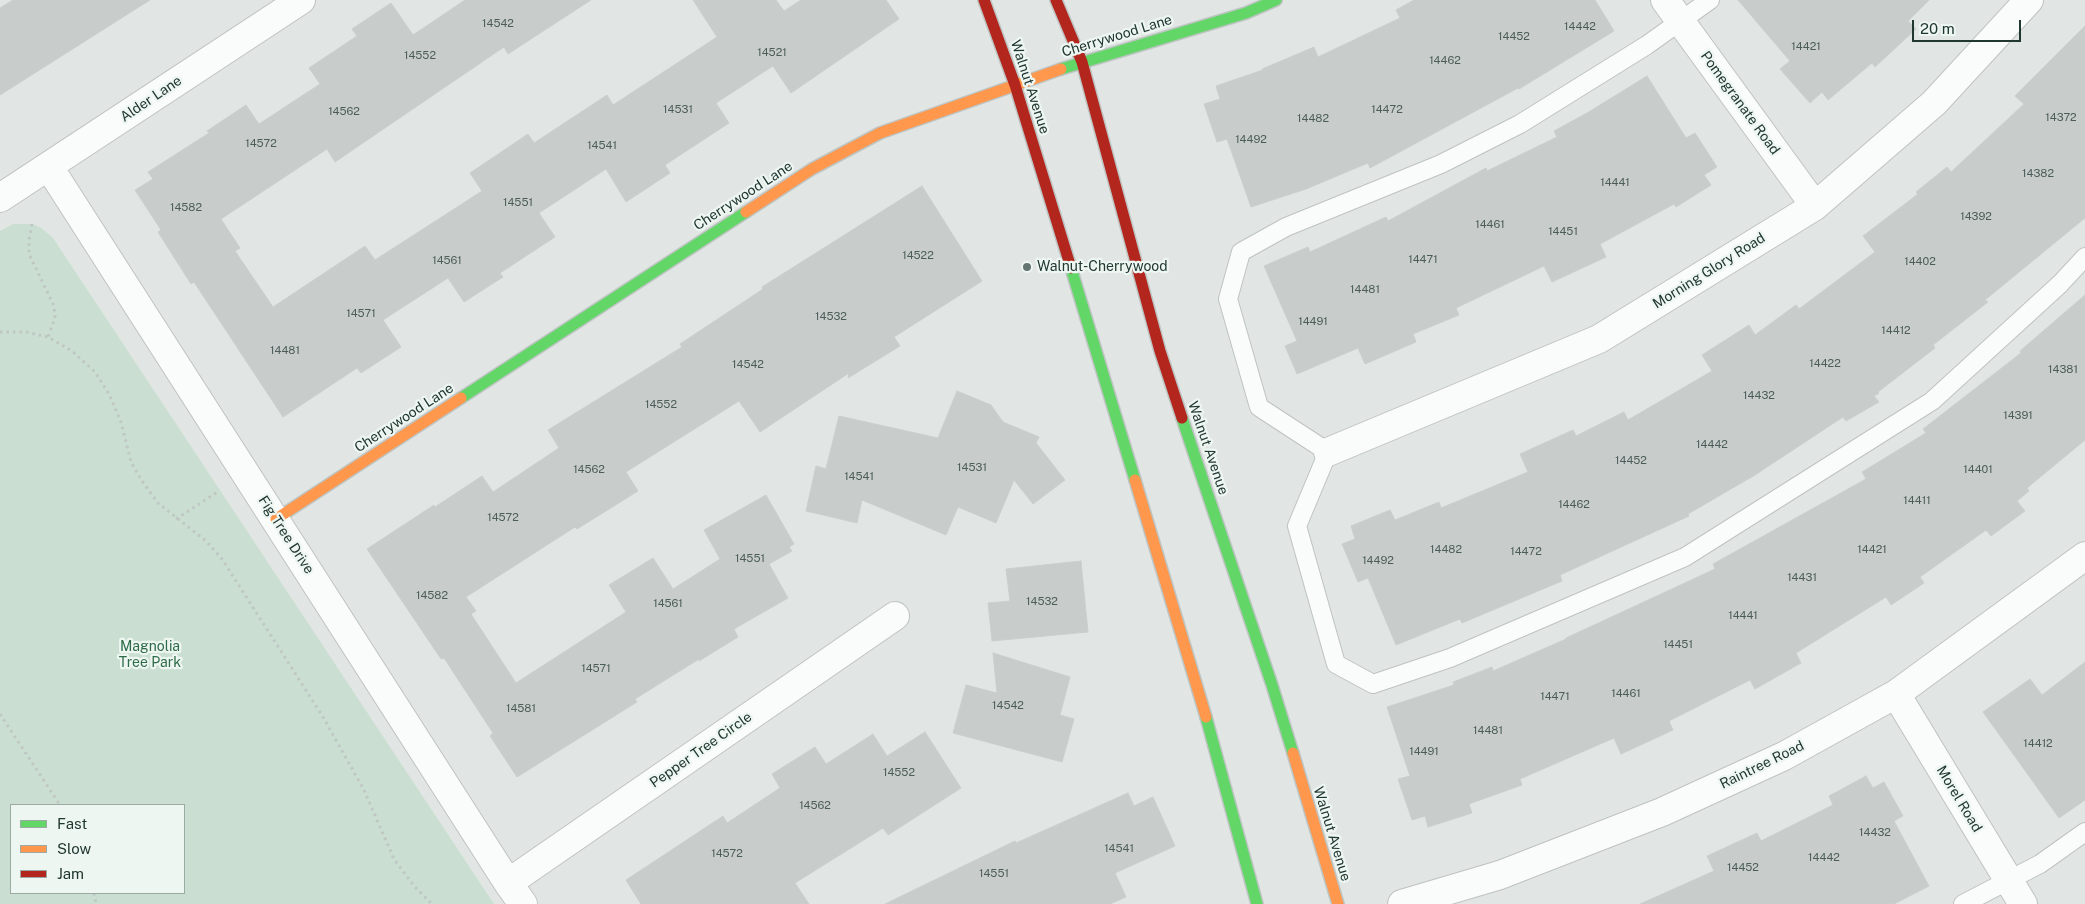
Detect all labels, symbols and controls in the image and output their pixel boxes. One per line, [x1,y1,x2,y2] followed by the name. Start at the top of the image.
[1915,10,2024,42] scale bar
[1060,11,1174,61] street label: Cherrywood Lane
[482,17,514,31] house number: 14542
[1564,20,1596,34] house number: 14442
[1920,20,1955,37] text: 20 m
[1498,30,1530,44] house number: 14452
[1007,38,1053,136] street label: Walnut Avenue
[1791,40,1821,54] house number: 14421
[757,46,787,60] house number: 14521
[1697,48,1783,158] street label: Pomegranate Road
[404,49,436,63] house number: 14552
[1429,54,1461,68] house number: 14462
[117,72,185,126] street label: Alder Lane
[663,103,693,117] house number: 14531
[1371,103,1403,117] house number: 14472
[328,105,360,119] house number: 14562
[2045,111,2077,125] house number: 14372
[1297,112,1329,126] house number: 14482
[1235,133,1267,147] house number: 14492
[245,137,277,151] house number: 14572
[587,139,617,153] house number: 14541
[690,158,796,234] street label: Cherrywood Lane
[2022,167,2054,181] house number: 14382
[1600,176,1630,190] house number: 14441
[503,196,533,210] house number: 14551
[170,201,202,215] house number: 14582
[1960,210,1992,224] house number: 14392
[1475,218,1505,232] house number: 14461
[1548,225,1578,239] house number: 14451
[1650,230,1768,312] street label: Morning Glory Road
[902,249,934,263] house number: 14522
[1408,253,1438,267] house number: 14471
[432,254,462,268] house number: 14561
[1904,255,1936,269] house number: 14402
[1037,259,1168,275] place label: Walnut-Cherrywood
[1021,261,1033,273] marker: Walnut-Cherrywood
[1350,283,1380,297] house number: 14481
[346,307,376,321] house number: 14571
[815,310,847,324] house number: 14532
[1298,315,1328,329] house number: 14491
[1881,324,1911,338] house number: 14412
[270,344,300,358] house number: 14481
[1809,357,1841,371] house number: 14422
[732,358,764,372] house number: 14542
[2048,363,2078,377] house number: 14381
[351,380,457,456] street label: Cherrywood Lane
[1743,389,1775,403] house number: 14432
[645,398,677,412] house number: 14552
[1184,399,1232,497] street label: Walnut Avenue
[2003,409,2033,423] house number: 14391
[1696,438,1728,452] house number: 14442
[1615,454,1647,468] house number: 14452
[957,461,987,475] house number: 14531
[573,463,605,477] house number: 14562
[1963,463,1993,477] house number: 14401
[844,470,874,484] house number: 14541
[254,493,318,577] street label: Fig Tree Drive
[1903,494,1931,508] house number: 14411
[1558,498,1590,512] house number: 14462
[487,511,519,525] house number: 14572
[1430,543,1462,557] house number: 14482
[1857,543,1887,557] house number: 14421
[1510,545,1542,559] house number: 14472
[735,552,765,566] house number: 14551
[1362,554,1394,568] house number: 14492
[1787,571,1817,585] house number: 14431
[416,589,448,603] house number: 14582
[1026,595,1058,609] house number: 14532
[653,597,683,611] house number: 14561
[1728,609,1758,623] house number: 14441
[1663,638,1693,652] house number: 14451
[119,639,181,672] park label: Magnolia Tree Park
[581,662,611,676] house number: 14571
[1611,687,1641,701] house number: 14461
[1540,690,1570,704] house number: 14471
[992,699,1024,713] house number: 14542
[506,702,536,716] house number: 14581
[647,709,755,791] street label: Pepper Tree Circle
[1473,724,1503,738] house number: 14481
[1717,737,1807,793] street label: Raintree Road
[2023,737,2053,751] house number: 14412
[1409,745,1439,759] house number: 14491
[1933,763,1985,835] street label: Morel Road
[883,766,915,780] house number: 14552
[1310,785,1354,883] street label: Walnut Avenue
[799,799,831,813] house number: 14562
[10,804,185,894] legend
[57,815,87,832] text: Fast
[1859,826,1891,840] house number: 14432
[57,840,91,857] text: Slow
[1104,842,1134,856] house number: 14541
[711,847,743,861] house number: 14572
[1808,851,1840,865] house number: 14442
[1727,861,1759,875] house number: 14452
[57,865,84,882] text: Jam
[979,867,1009,881] house number: 14551

